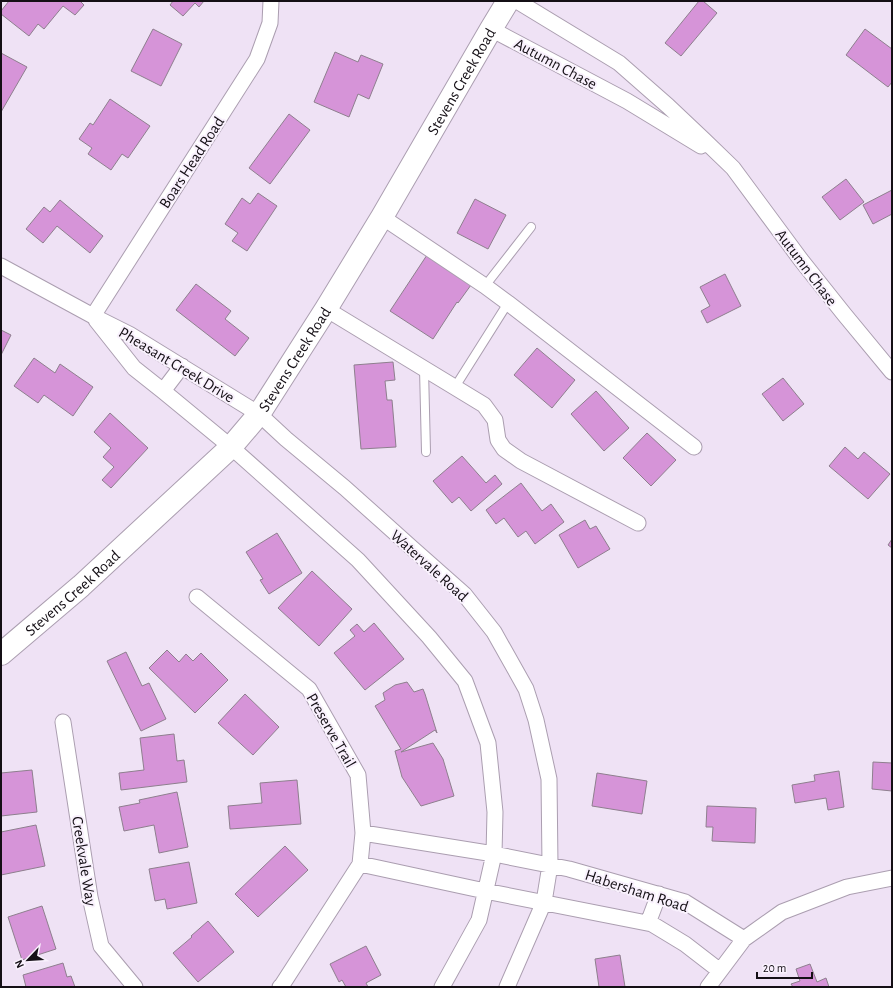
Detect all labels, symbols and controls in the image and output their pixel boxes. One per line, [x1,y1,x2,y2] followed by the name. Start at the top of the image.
[424,26,499,138] street label: Stevens Creek Road
[512,35,599,92] street label: Autumn Chase
[156,114,227,211] street label: Boars Head Road
[772,226,840,309] street label: Autumn Chase
[256,305,334,415] street label: Stevens Creek Road
[116,324,237,406] street label: Pheasant Creek Drive
[388,527,471,605] street label: Watervale Road
[22,547,123,639] street label: Stevens Creek Road
[303,691,359,770] street label: Preserve Trail
[68,815,99,907] street label: Creekvale Way
[583,867,690,915] street label: Habersham Road
[8,940,48,980] north arrow
[757,954,812,980] scale bar
[13,958,26,970] text: N
[763,962,786,974] text: 20 m

